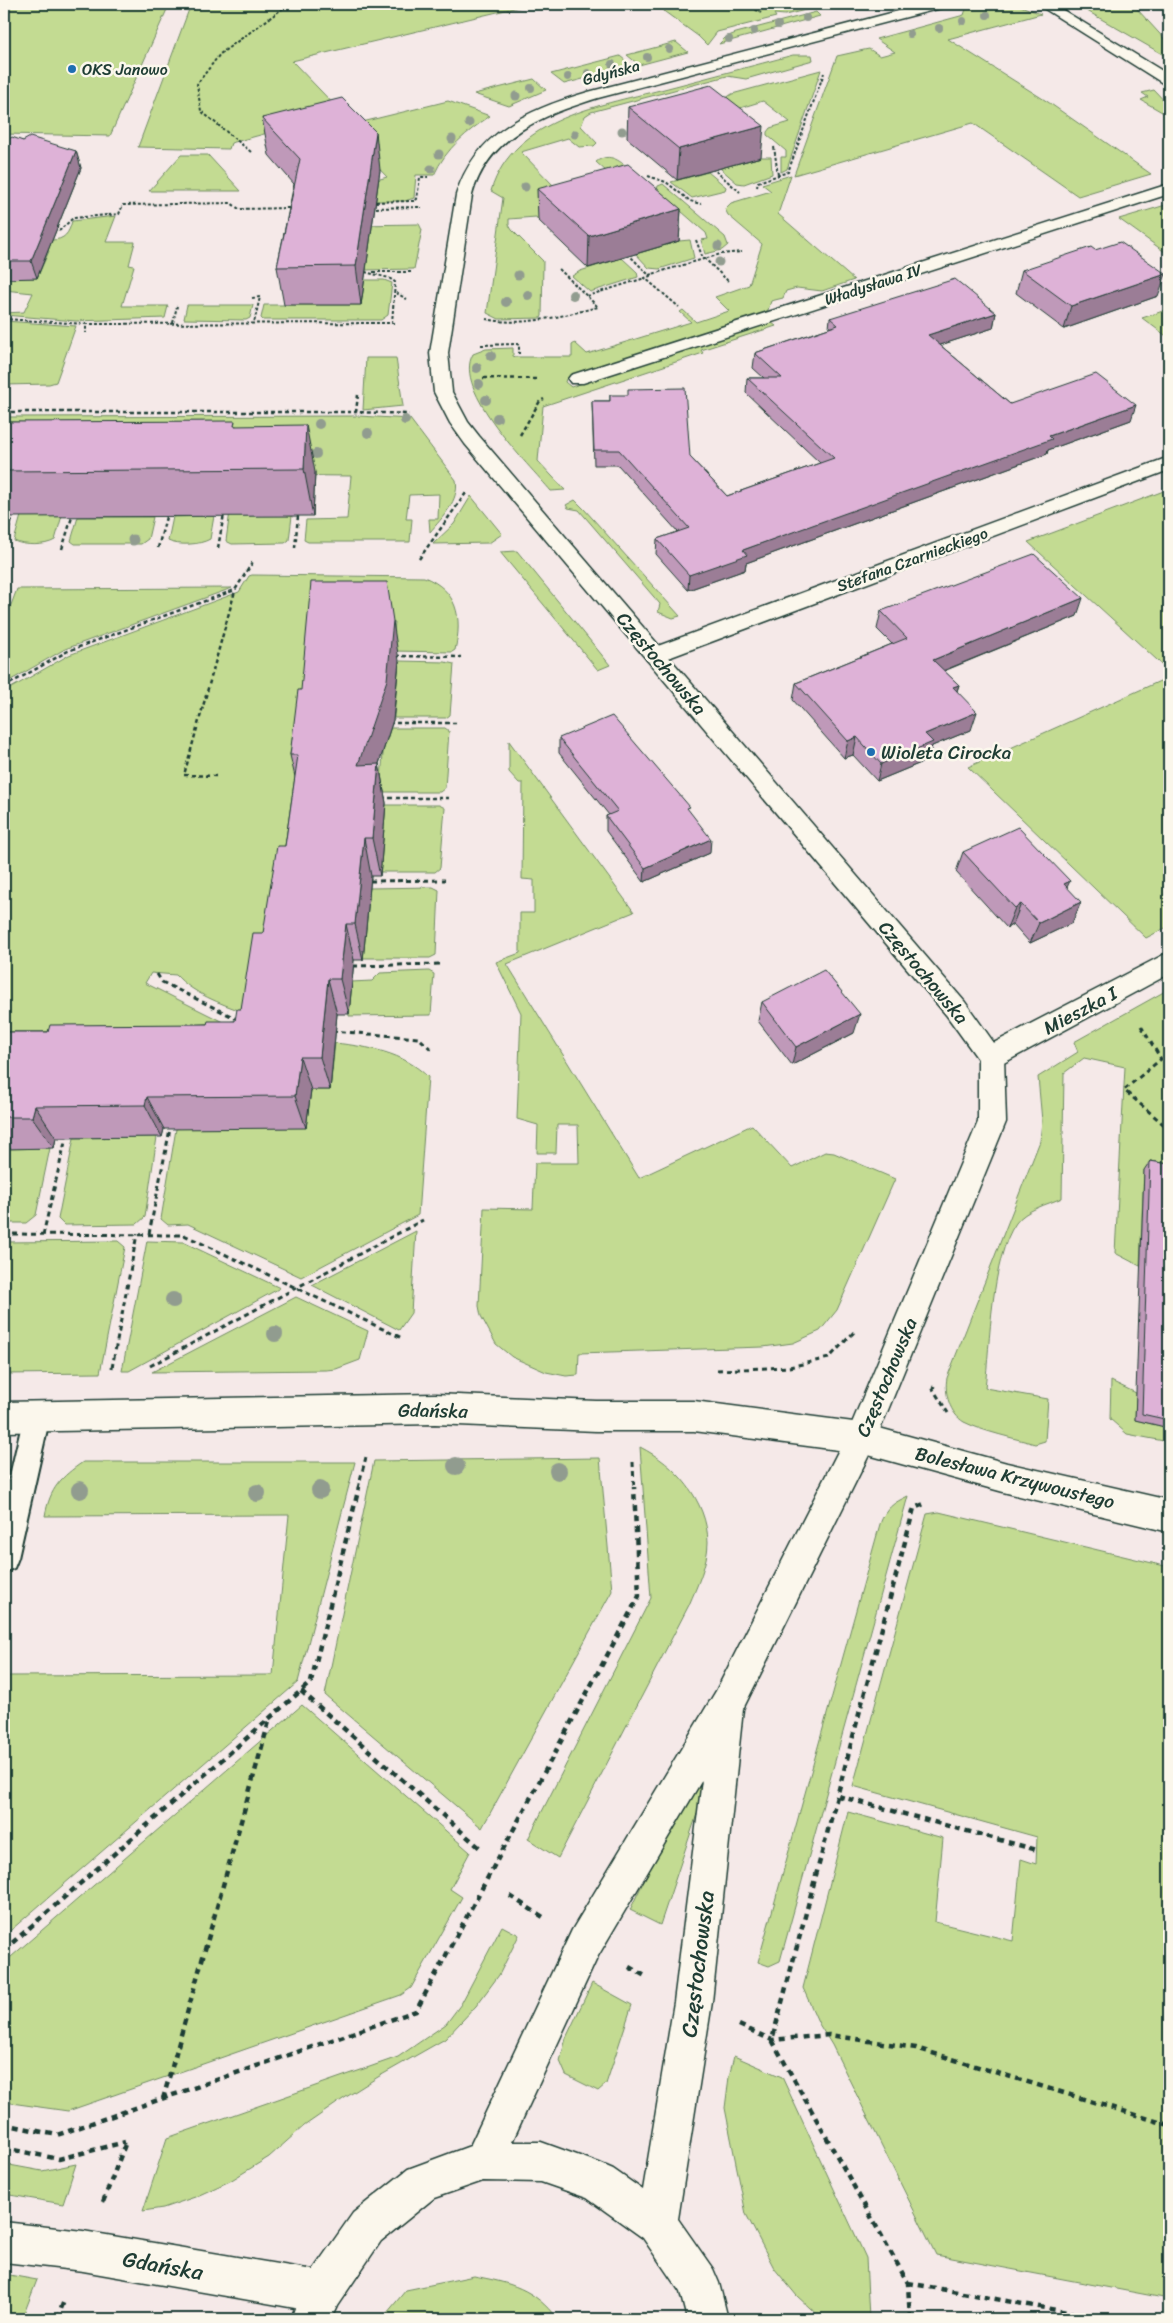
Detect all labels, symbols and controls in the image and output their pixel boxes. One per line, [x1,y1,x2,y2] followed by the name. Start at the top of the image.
[579,51,643,94] street label: Gdyńska
[82,55,168,84] place label: OKS Janowo
[66,63,78,75] marker: OKS Janowo
[821,255,926,314] street label: Władysława IV
[832,519,992,600] street label: Stefana Czarnieckiego
[608,604,715,723] street label: Częstochowska
[881,736,1012,769] place label: Wioleta Cirocka
[865,746,877,758] marker: Wioleta Cirocka
[870,913,977,1032] street label: Częstochowska
[1037,976,1125,1044] street label: Mieszka I
[846,1312,927,1442] street label: Częstochowska
[398,1393,469,1428] street label: Gdańska
[912,1437,1119,1518] street label: Bolesława Krzywoustego
[669,1889,726,2040] street label: Częstochowska
[120,2239,207,2292] street label: Gdańska

